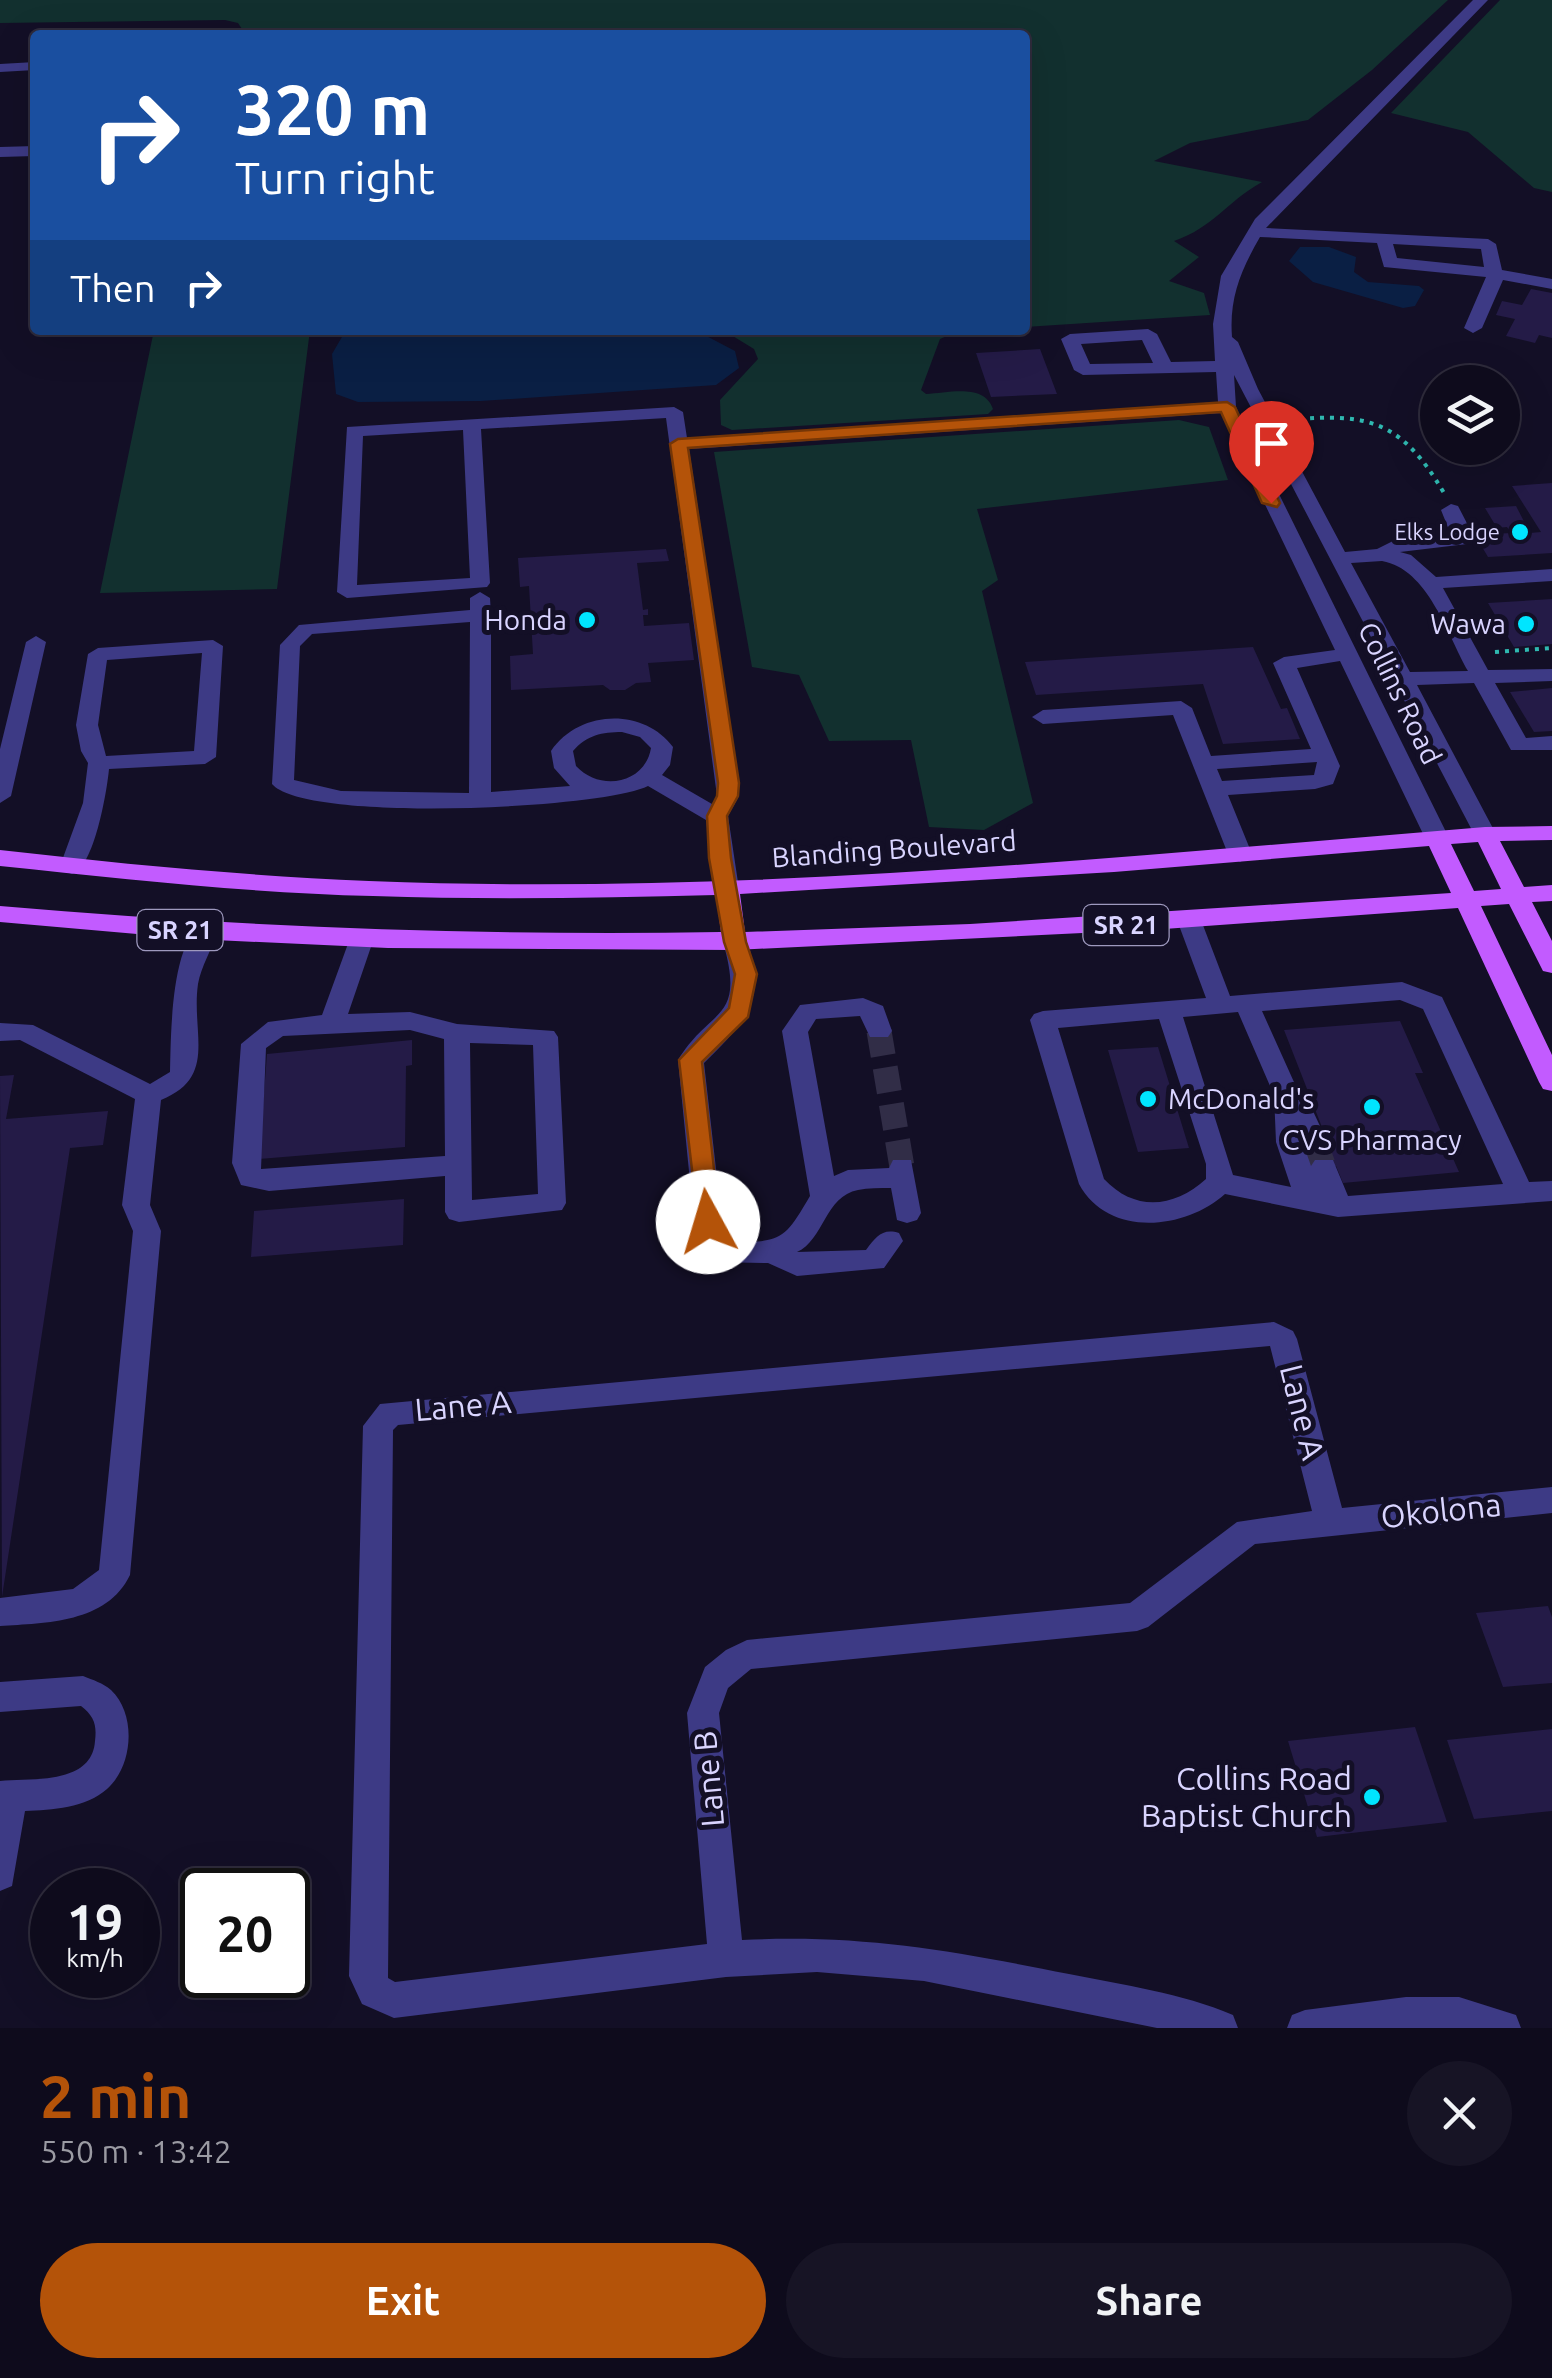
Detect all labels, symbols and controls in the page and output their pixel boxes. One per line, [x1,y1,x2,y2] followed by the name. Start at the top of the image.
[70,70,200,200] icon: right
[235,70,430,148] text: 320 m
[235,152,435,203] text: Turn right
[176,260,231,315] icon: right
[70,267,156,309] text: Then
[1420,365,1520,465] map controls
[1420,365,1520,465] button: layers
[1229,401,1314,504] pin
[1244,416,1299,471] icon: arrive
[1394,519,1500,544] place label: Elks Lodge
[1509,521,1531,543] marker: Elks Lodge
[484,604,567,635] place label: Honda
[1430,608,1506,639] place label: Wawa
[576,609,598,631] marker: Honda
[1515,613,1537,635] marker: Wawa
[1353,617,1448,769] street label: Collins Road
[771,824,1017,873] street label: Blanding Boulevard
[1084,905,1168,945] road number: SR 21
[138,910,222,950] road number: SR 21
[1168,1083,1315,1114] place label: McDonald's
[1137,1088,1159,1110] marker: McDonald's
[1361,1096,1383,1118] marker: CVS Pharmacy
[1282,1124,1462,1155] place label: CVS Pharmacy
[656,1170,760,1274] position arrow
[1274,1360,1332,1463] street label: Lane A
[413,1383,513,1427] street label: Lane A
[1379,1486,1503,1534] street label: Okolona
[686,1730,730,1829] street label: Lane B
[1141,1760,1352,1833] place label: Collins Road Baptist Church
[1361,1786,1383,1808] marker: Collins Road Baptist Church
[180,1868,310,1998] speed limit sign: 20
[67,1893,123,1949] text: 19
[66,1944,124,1972] text: km/h
[1407,2061,1512,2166] button: close
[40,2062,192,2129] text: 2 min
[40,2133,232,2169] text: 550 m · 13:42
[40,2243,766,2358] button: Exit
[786,2243,1512,2358] button: Share

